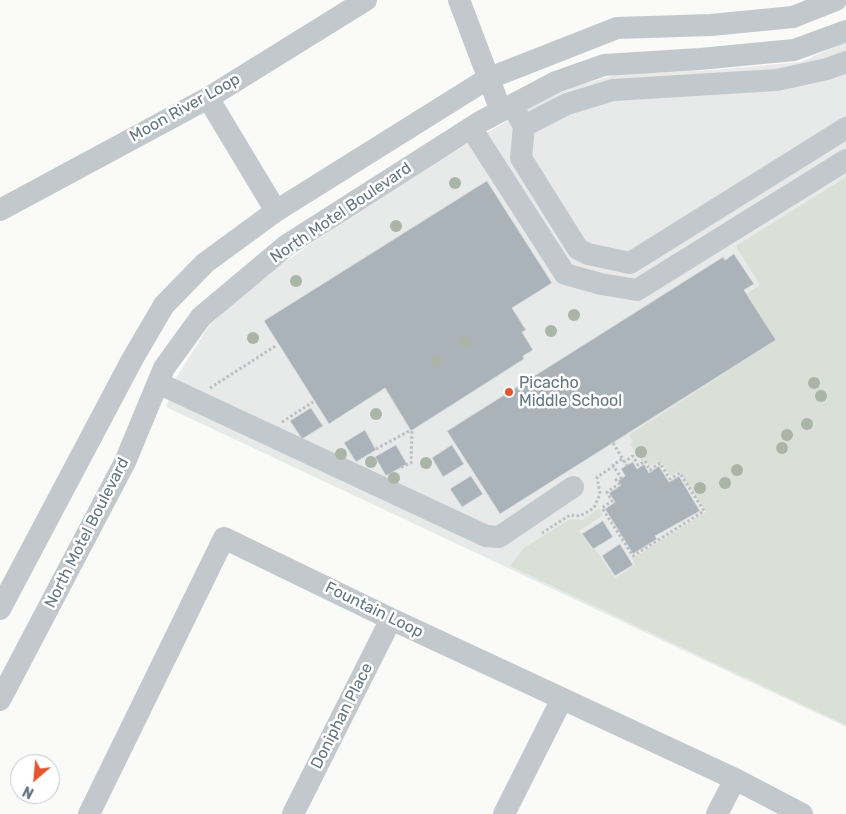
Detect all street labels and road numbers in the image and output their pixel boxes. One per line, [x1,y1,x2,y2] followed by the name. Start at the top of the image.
[126,70,244,146] street label: Moon River Loop
[267,159,415,267] street label: North Motel Boulevard
[41,455,133,611] street label: North Motel Boulevard
[322,578,426,642] street label: Fountain Loop
[307,660,377,772] street label: Doniphan Place

